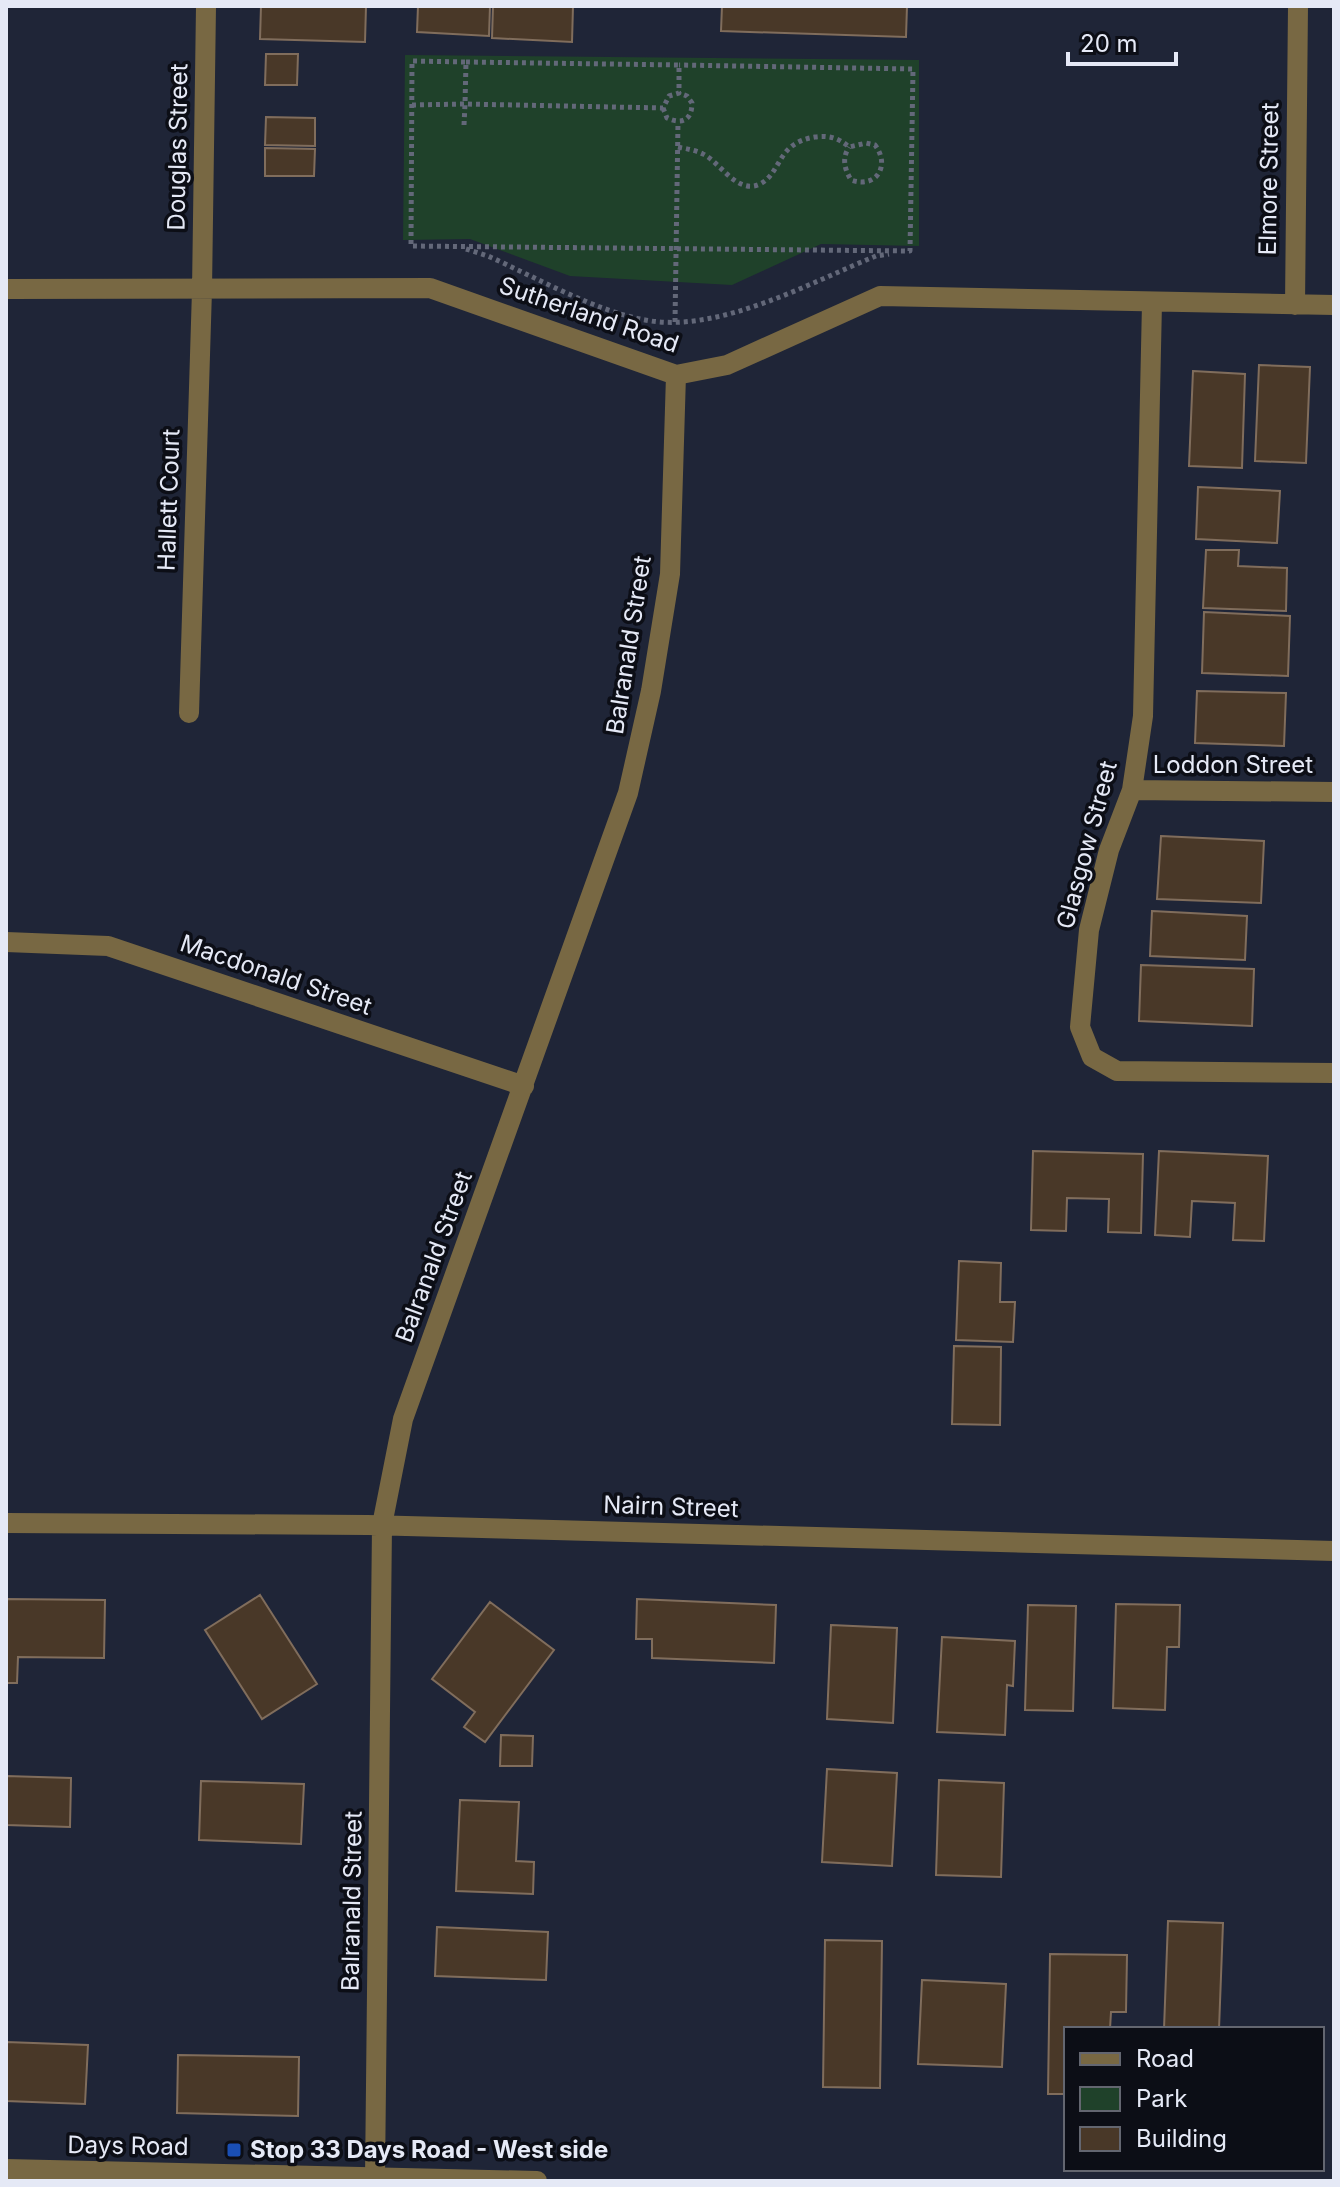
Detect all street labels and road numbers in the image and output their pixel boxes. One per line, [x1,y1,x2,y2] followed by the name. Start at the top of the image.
[162,63,193,231] street label: Douglas Street
[1253,102,1284,256] street label: Elmore Street
[496,270,683,359] street label: Sutherland Road
[152,428,185,572] street label: Hallett Court
[600,554,657,736] street label: Balranald Street
[1153,750,1313,779] street label: Loddon Street
[1050,758,1123,932] street label: Glasgow Street
[177,928,376,1021] street label: Macdonald Street
[389,1167,478,1346] street label: Balranald Street
[603,1490,739,1523] street label: Nairn Street
[335,1811,368,1991] street label: Balranald Street
[67,2130,189,2161] street label: Days Road

